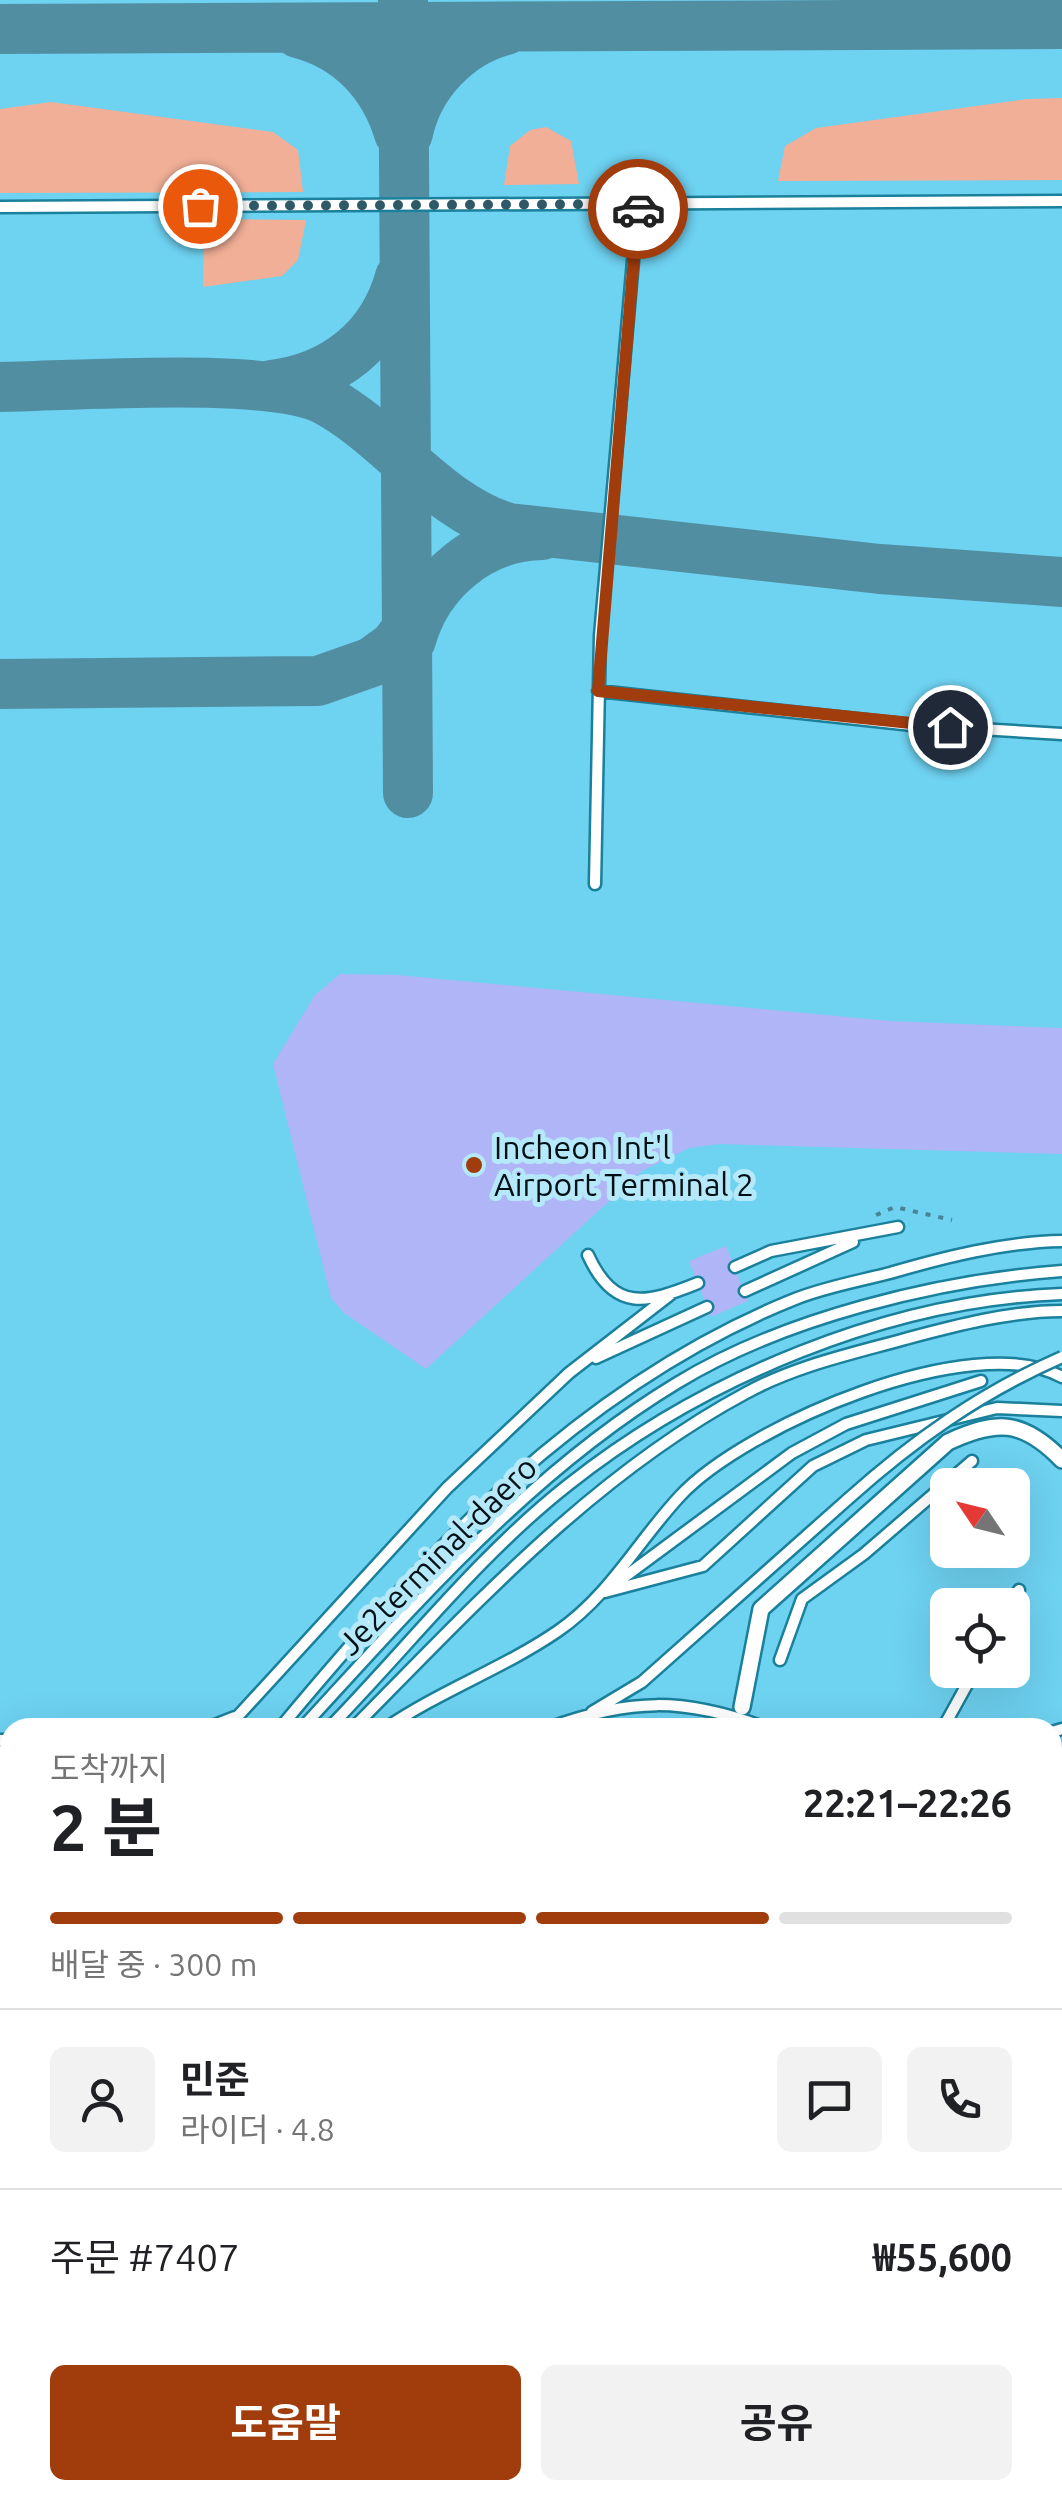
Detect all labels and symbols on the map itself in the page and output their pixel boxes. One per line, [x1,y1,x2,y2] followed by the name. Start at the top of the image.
[588,159,688,259] courier
[158,164,243,249] pin
[908,685,993,770] pin
[494,1129,754,1202] place label: Incheon Int'l Airport Terminal 2
[463,1154,485,1176] marker: Incheon Int'l Airport Terminal 2
[331,1449,543,1661] street label: Je2terminal-daero
[930,1468,1030,1568] north arrow

